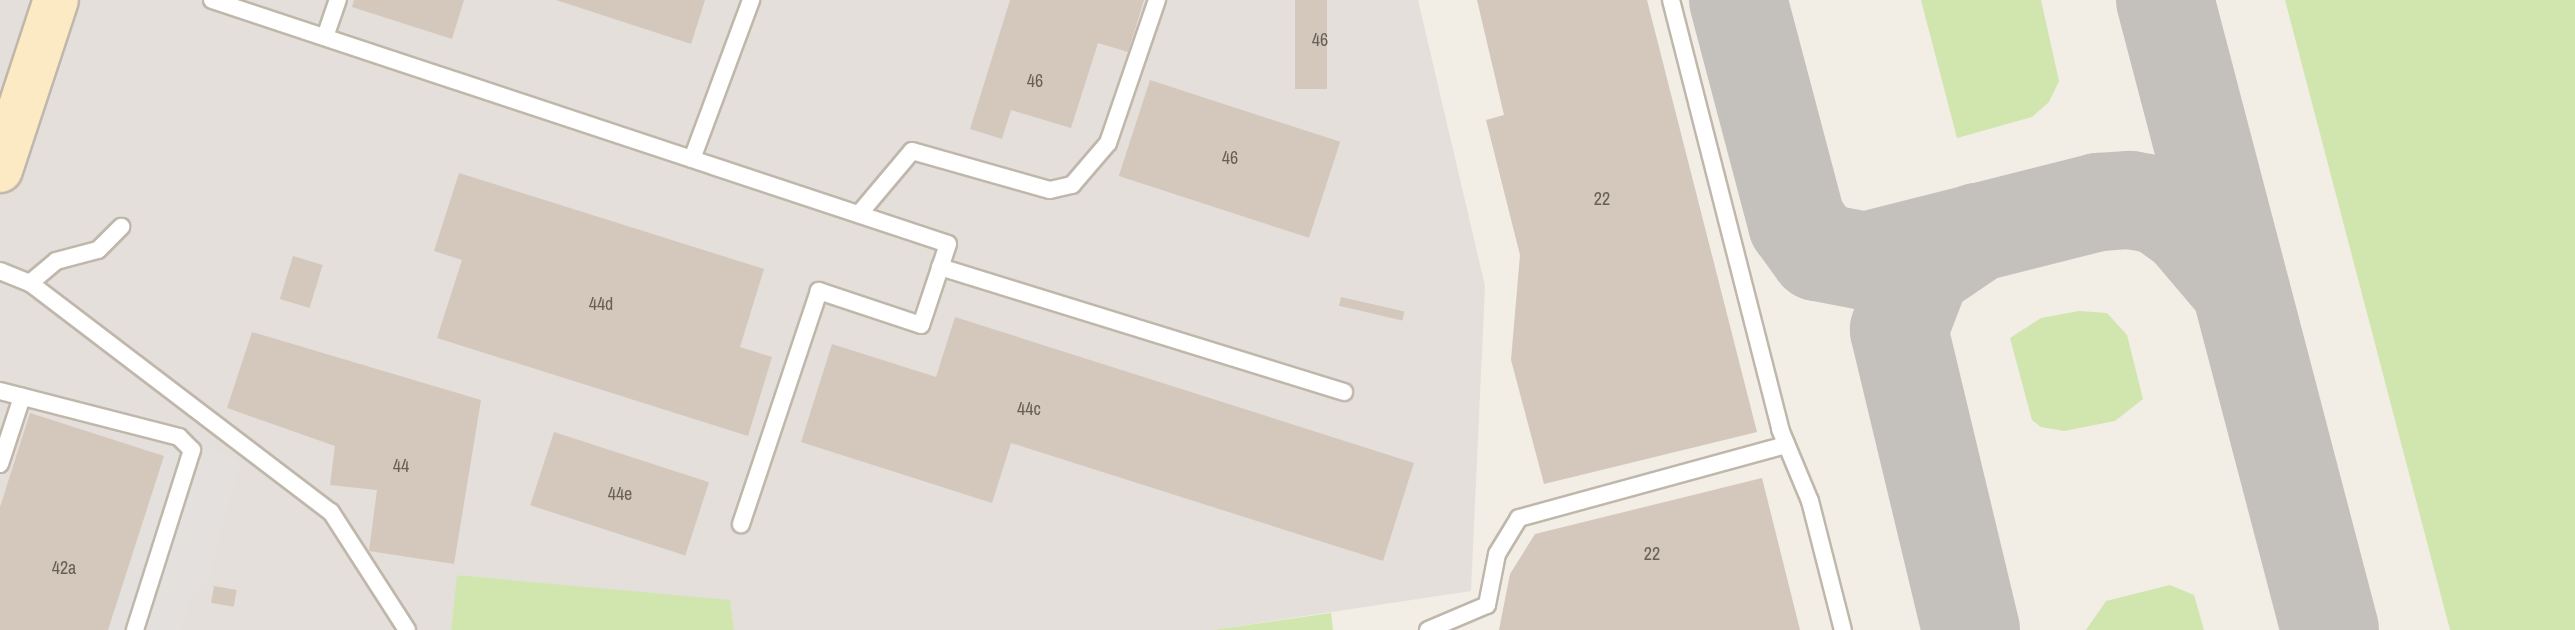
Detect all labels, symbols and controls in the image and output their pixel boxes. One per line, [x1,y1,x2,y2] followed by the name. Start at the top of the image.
[1312,29,1328,51] house number: 46
[1027,70,1043,92] house number: 46
[1222,147,1238,169] house number: 46
[1594,188,1610,210] house number: 22
[589,293,613,315] house number: 44d
[1017,398,1041,420] house number: 44c
[393,455,409,477] house number: 44
[608,483,632,505] house number: 44e
[1644,543,1660,565] house number: 22
[52,557,76,579] house number: 42a

